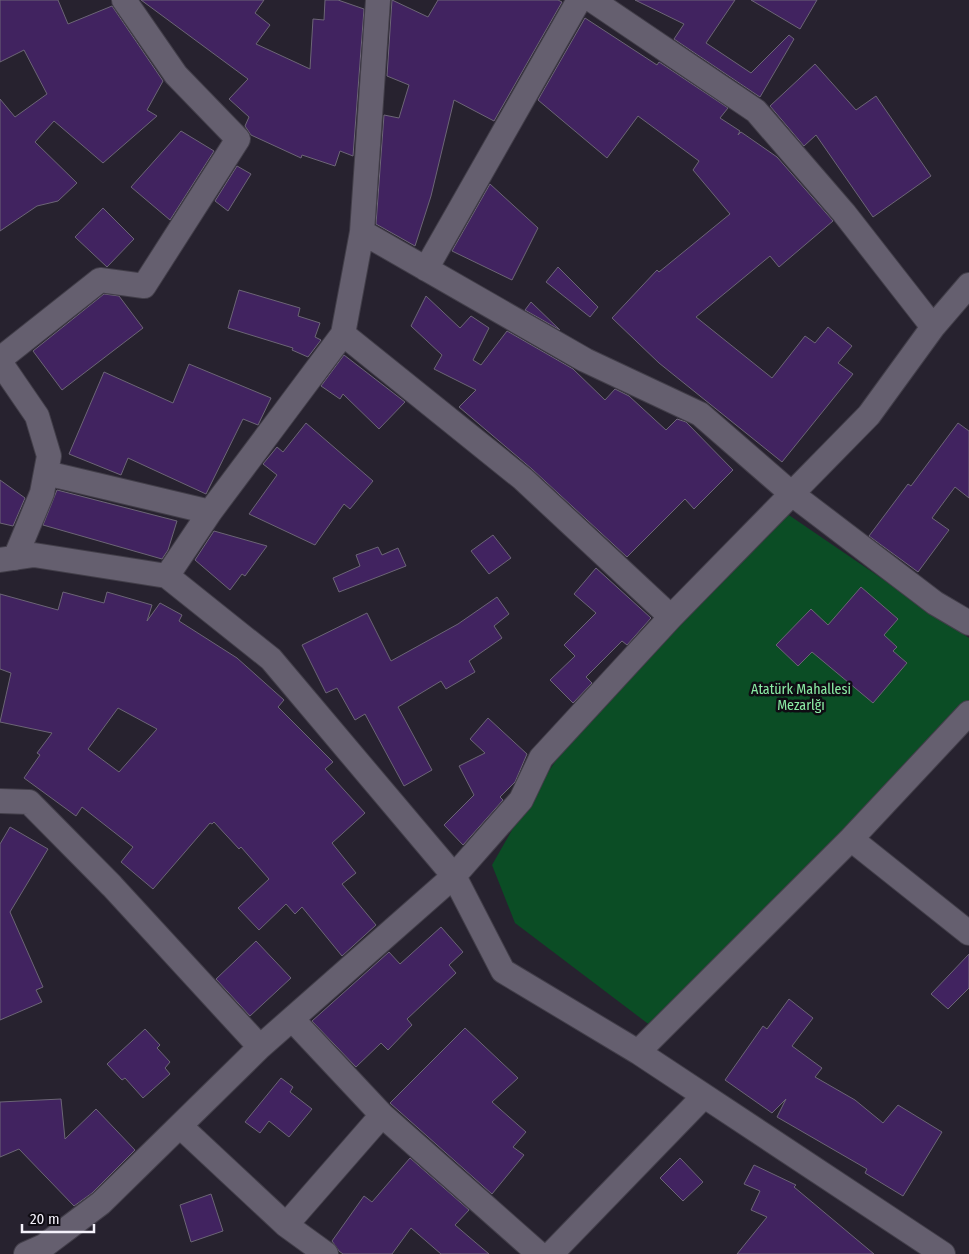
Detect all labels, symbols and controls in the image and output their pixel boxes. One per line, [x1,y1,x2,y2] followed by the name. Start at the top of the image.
[751,681,851,714] park label: Atatürk Mahallesi Mezarlğı
[22,1202,95,1234] scale bar
[30,1210,60,1228] text: 20 m

